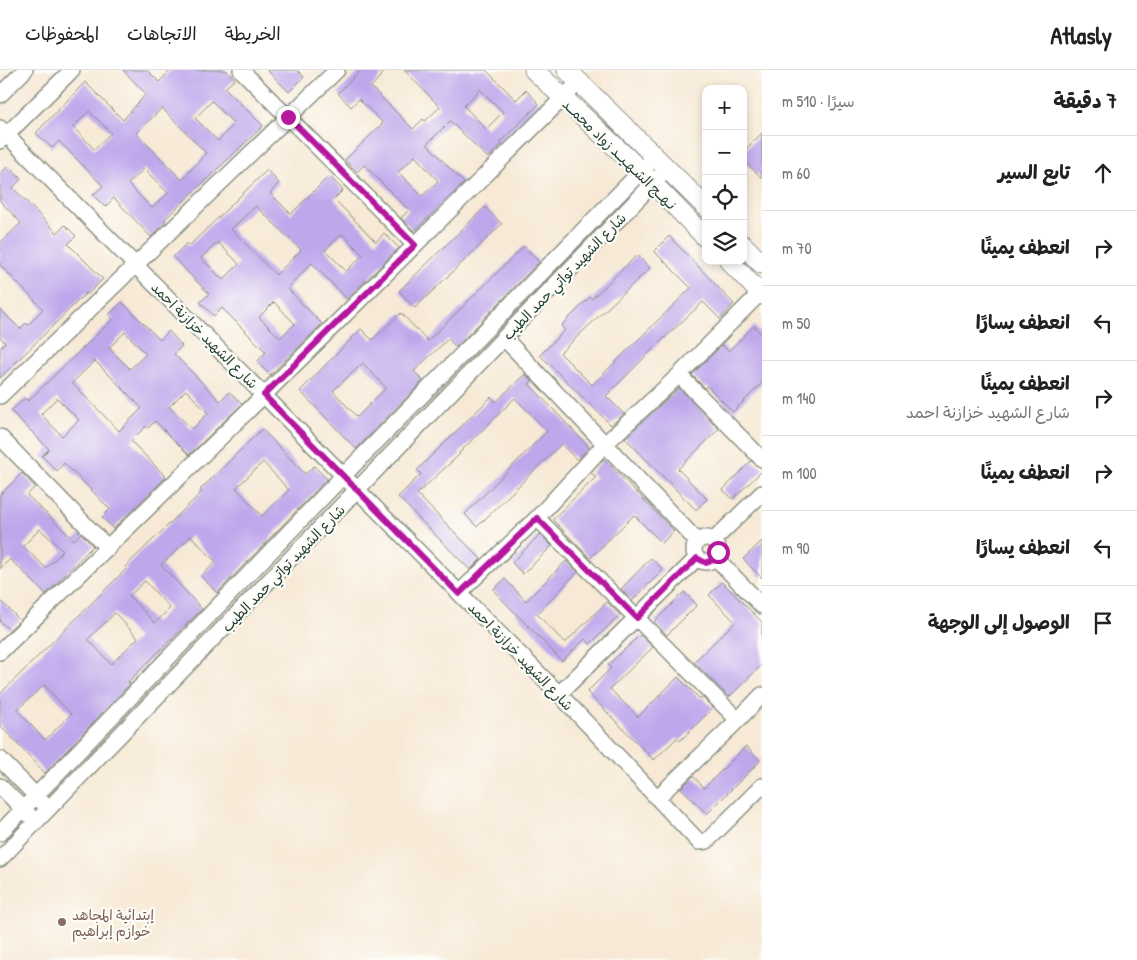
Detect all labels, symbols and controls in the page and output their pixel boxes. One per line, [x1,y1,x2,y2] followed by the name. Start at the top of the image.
[1050,19,1112,51] text: Atlasly
[25,21,99,46] text: المحفوظات
[127,21,197,46] text: الاتجاهات
[225,21,281,46] text: الخريطة
[702,85,747,265] map controls
[702,85,747,130] button: +
[1053,86,1117,115] text: 7 دقيقة
[782,90,855,112] text: سيرًا · 510 m
[558,94,681,214] street label: نـهــج الشـهـيــد زواد محمــد
[277,106,300,129] route end
[702,130,747,175] button: −
[998,159,1070,185] text: تابع السير
[1089,159,1117,187] icon: ahead
[782,162,810,184] text: 60 m
[702,175,747,220] button: locate
[498,208,633,346] street label: شارع الشهيد تواتي حمد الطيب
[702,220,747,265] button: layers
[981,234,1070,260] text: انعطف يمينًا
[1089,234,1117,262] icon: right
[782,237,812,259] text: 70 m
[147,277,263,393] street label: شارع الشهيد خزازنة احمد
[976,309,1070,335] text: انعطف يسارًا
[1089,309,1117,337] icon: left
[782,312,811,334] text: 50 m
[981,370,1070,396] text: انعطف يمينًا
[1089,384,1117,412] icon: right
[782,387,816,409] text: 140 m
[906,401,1070,423] text: شارع الشهيد خزازنة احمد
[981,459,1070,485] text: انعطف يمينًا
[1089,459,1117,487] icon: right
[782,462,817,484] text: 100 m
[217,500,352,638] street label: شارع الشهيد تواتي حمد الطيب
[976,534,1070,560] text: انعطف يسارًا
[1089,534,1117,562] icon: left
[782,537,810,559] text: 90 m
[707,541,730,564] route start
[464,598,578,715] street label: شارع الشهيد خزازنة احمد
[928,609,1070,635] text: الوصول إلى الوجهة
[1089,609,1117,637] icon: arrive
[72,905,155,942] place label: إبتدائية المجاهد خوازم إبراهيم
[56,916,68,928] marker: إبتدائية المجاهد خوازم إبراهيم

